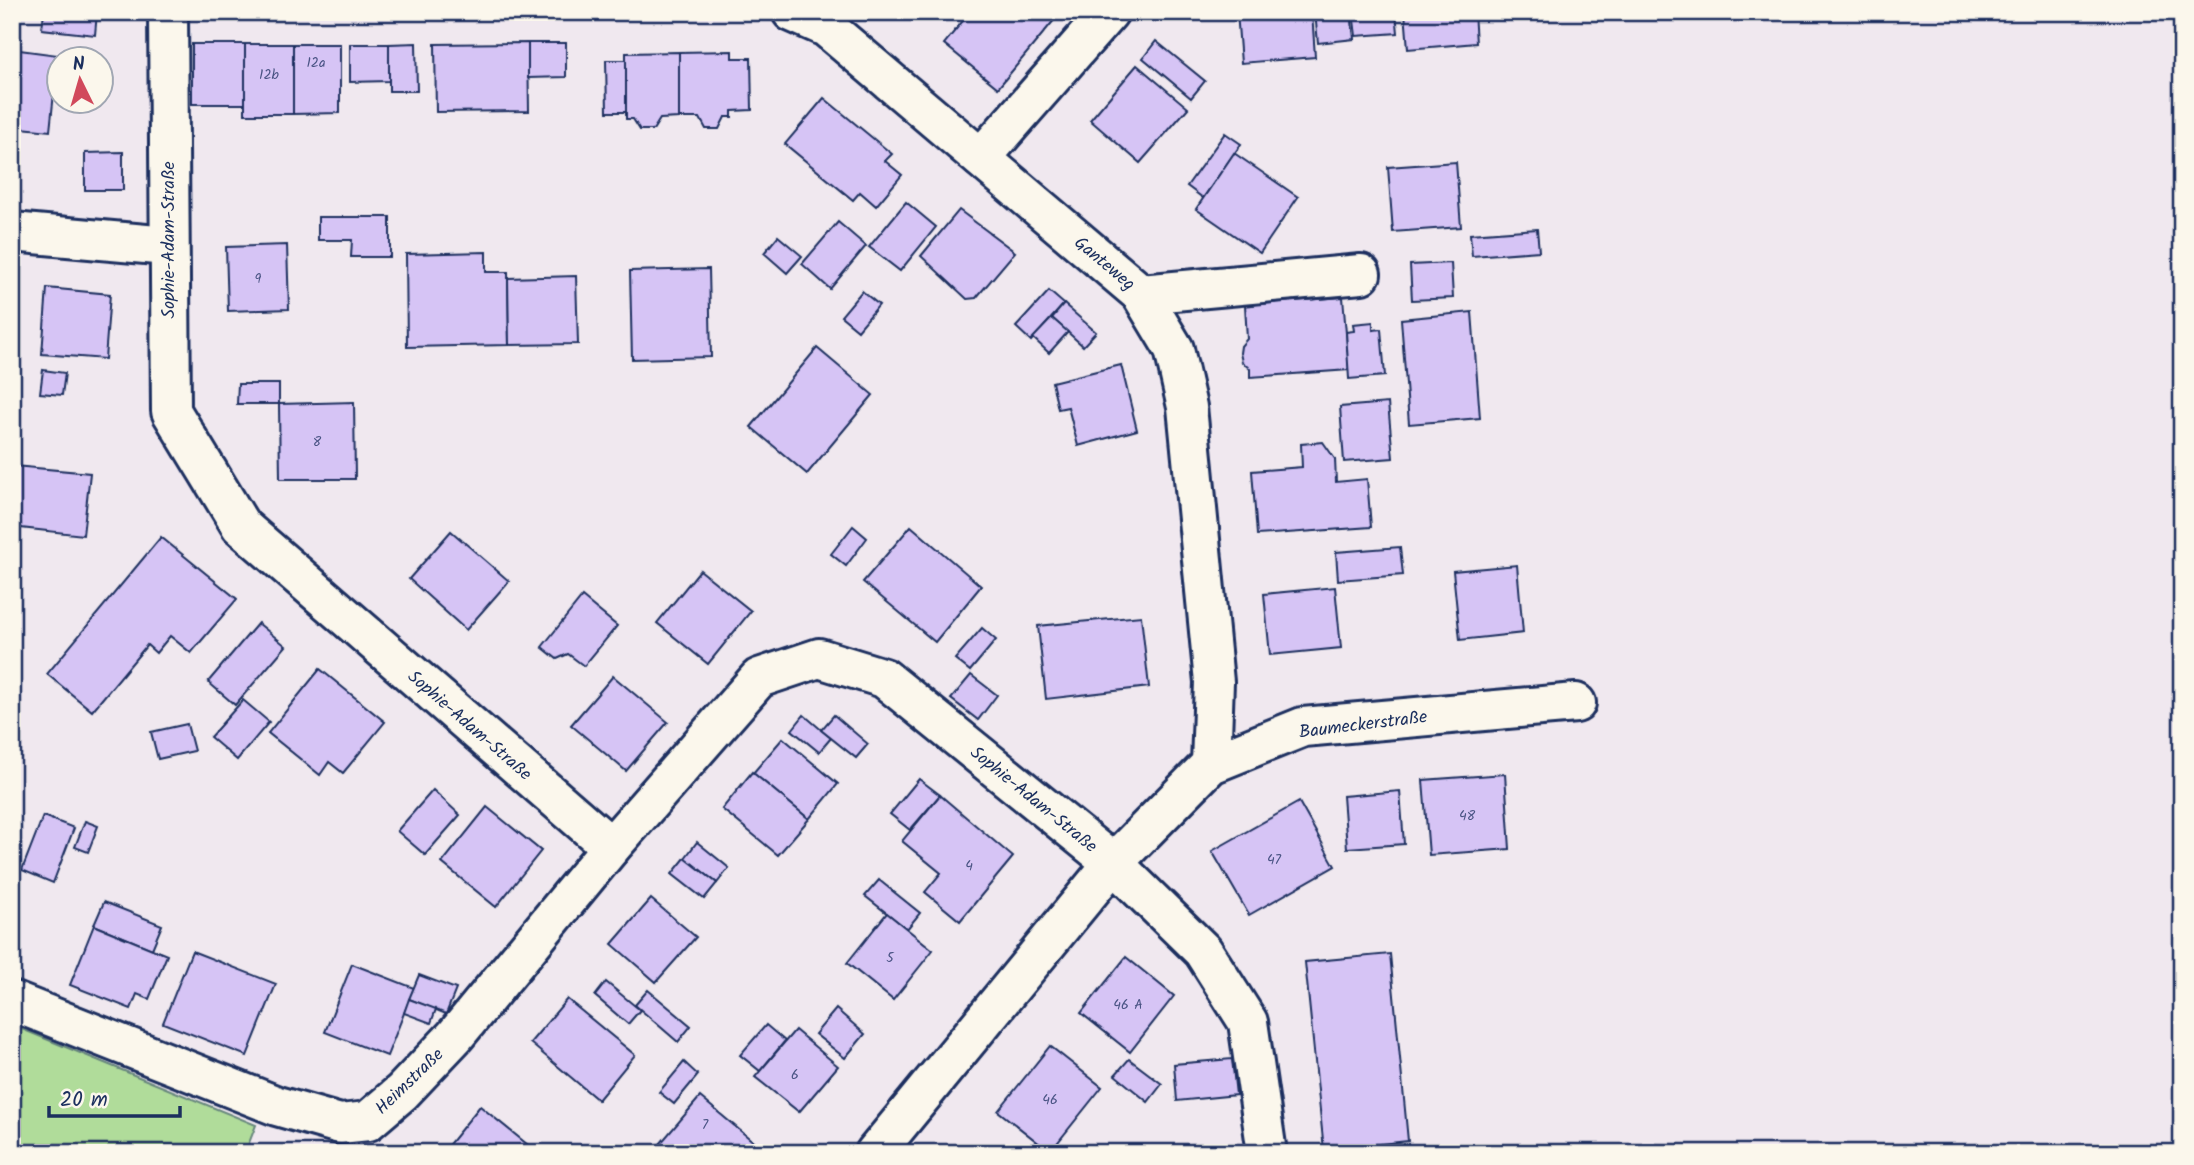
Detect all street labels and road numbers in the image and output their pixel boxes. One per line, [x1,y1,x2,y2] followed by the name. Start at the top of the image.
[155,161,184,319] street label: Sophie-Adam-Straße
[1067,230,1141,299] street label: Ganteweg
[400,664,538,789] street label: Sophie-Adam-Straße
[1297,703,1429,748] street label: Baumeckerstraße
[963,739,1103,861] street label: Sophie-Adam-Straße
[369,1042,451,1123] street label: Heimstraße

